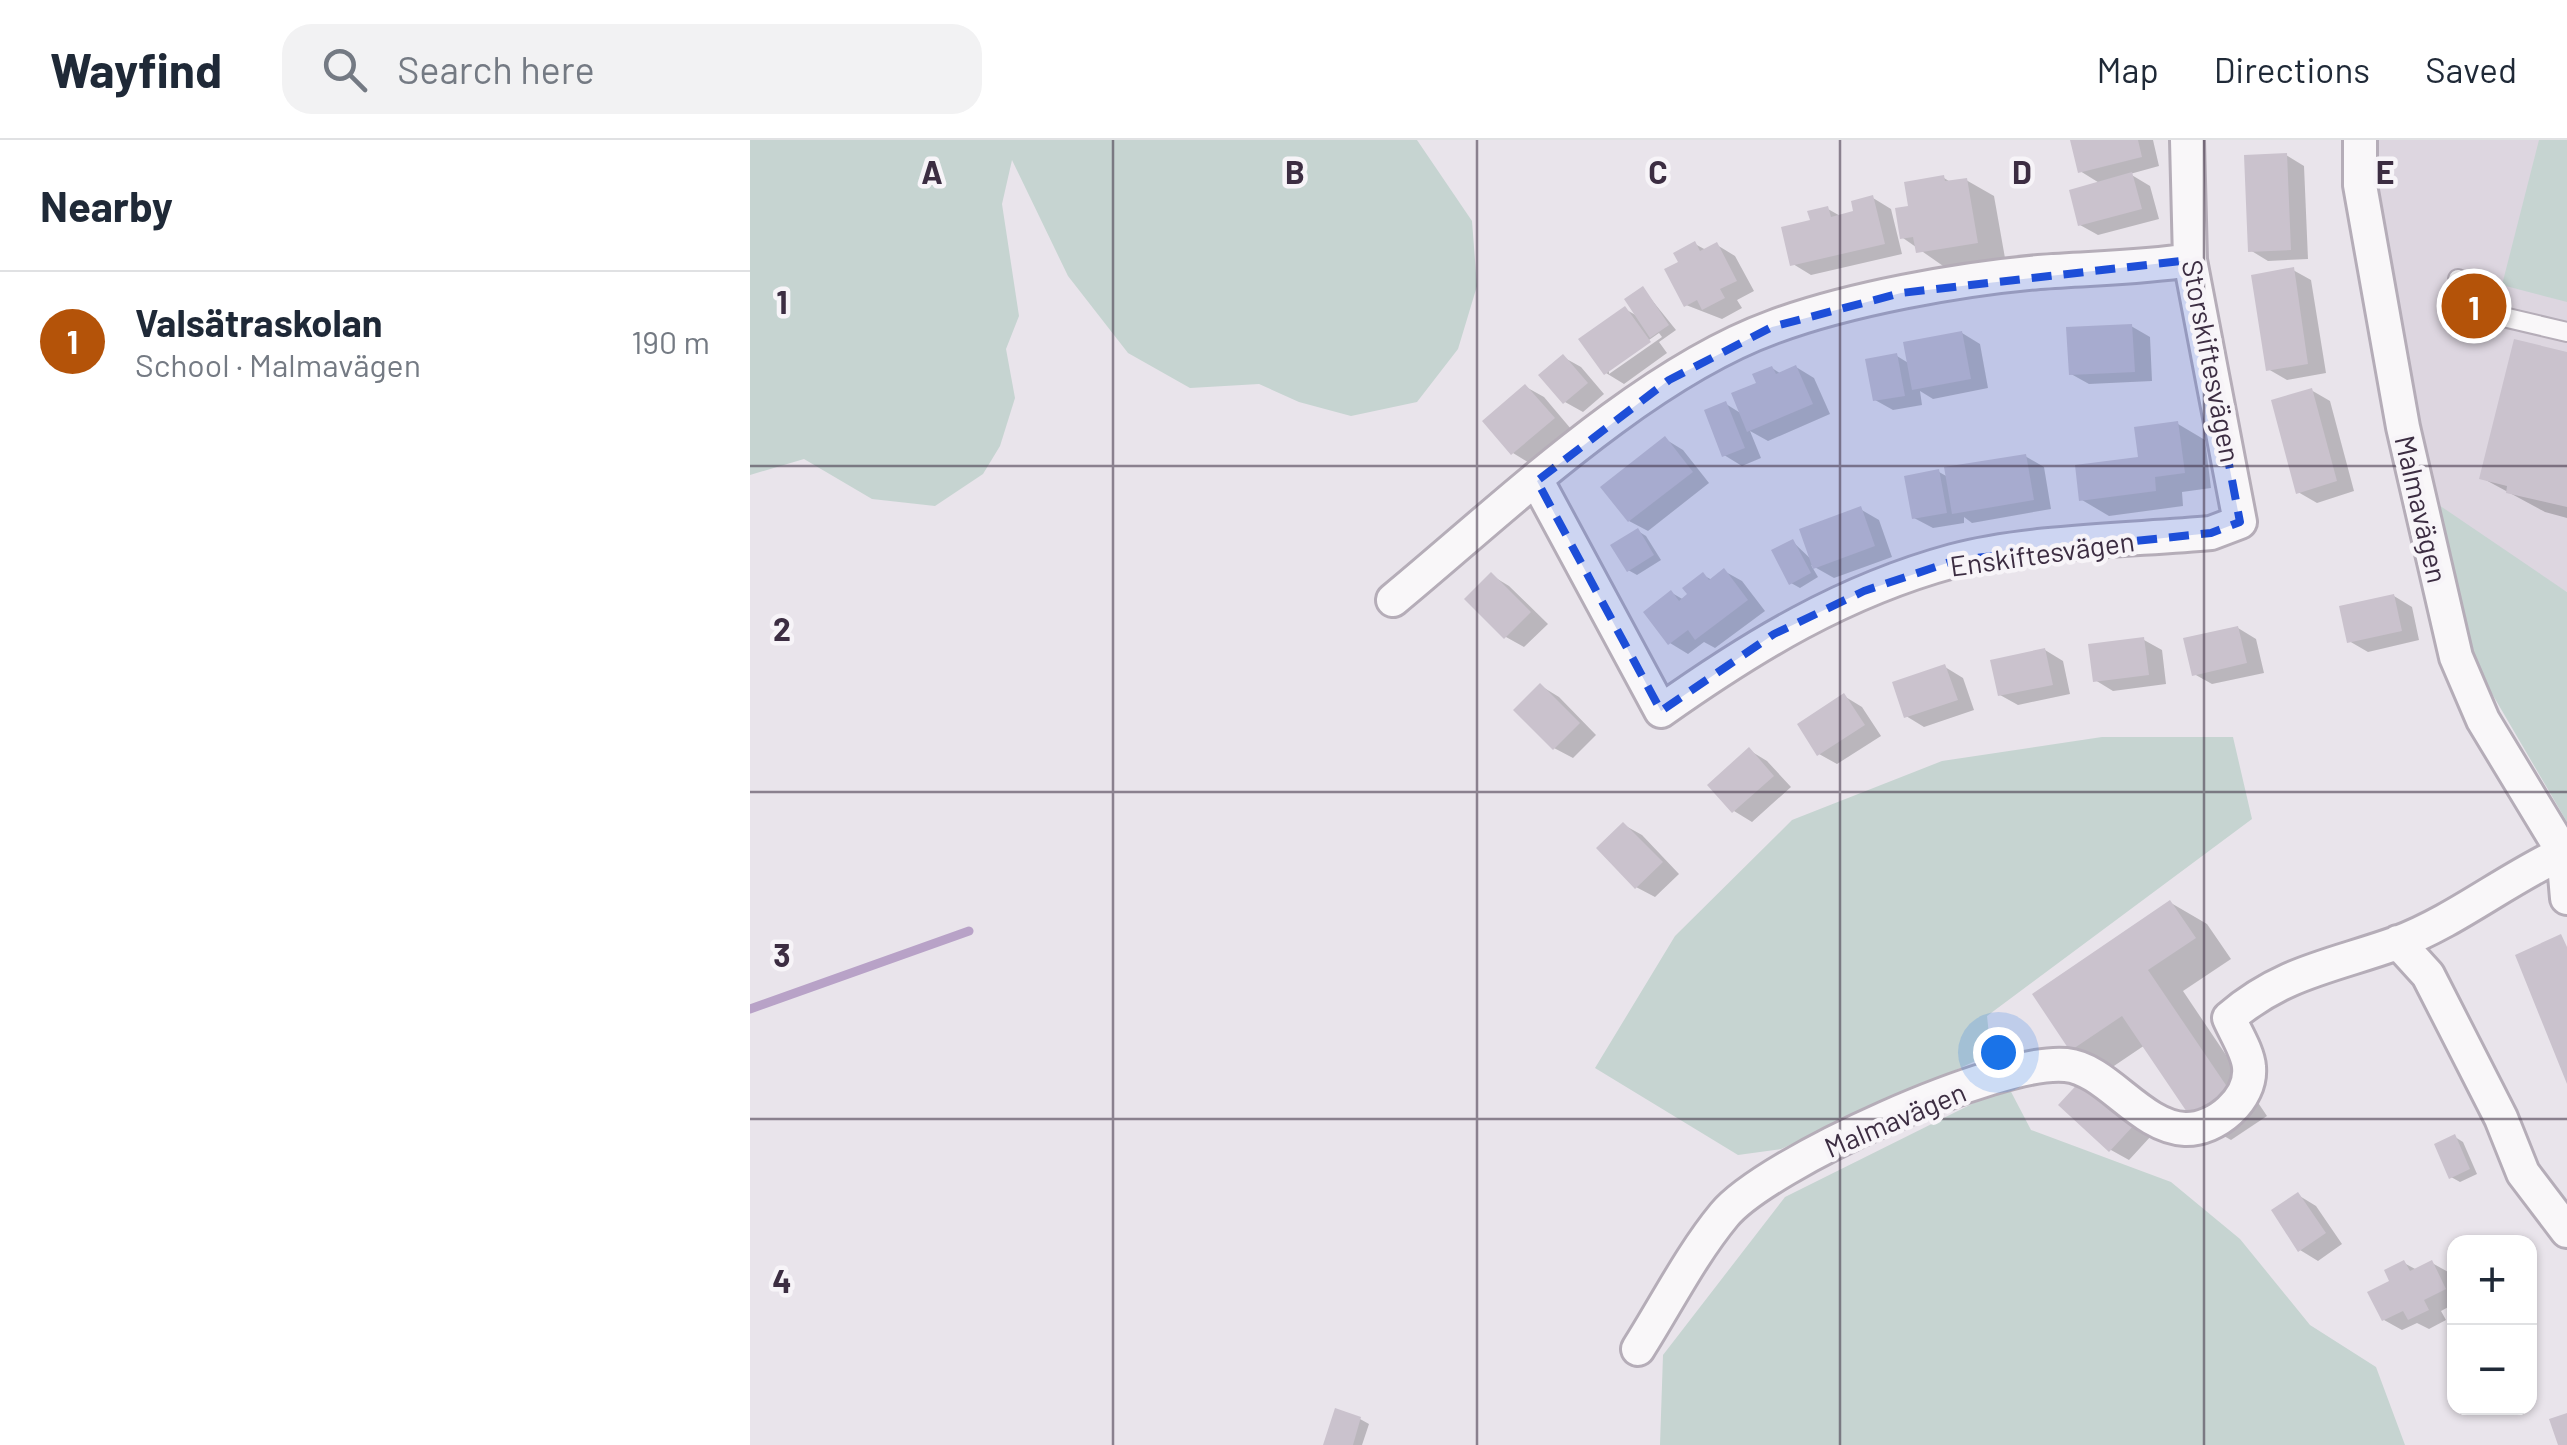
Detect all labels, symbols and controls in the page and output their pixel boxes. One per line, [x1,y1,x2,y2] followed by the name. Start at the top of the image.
[282,24,982,114] search box
[50,40,222,98] text: Wayfind
[317,42,372,97] icon: search
[397,46,595,92] text: Search here
[2097,48,2159,90] text: Map
[2214,48,2370,90] text: Directions
[2425,48,2517,90] text: Saved
[921,152,943,190] text: A
[1285,152,1305,190] text: B
[1648,152,1668,190] text: C
[2012,152,2032,190] text: D
[2376,152,2394,190] text: E
[40,180,173,230] text: Nearby
[2176,257,2248,465] street label: Storskiftesvägen
[2442,268,2506,344] pin: 1
[776,282,788,320] text: 1
[135,299,383,345] text: Valsätraskolan
[67,322,78,360] text: 1
[631,322,710,360] text: 190 m
[135,345,421,383] text: School · Malmavägen
[2389,432,2455,586] street label: Malmavägen
[1948,523,2136,583] street label: Enskiftesvägen
[773,609,791,647] text: 2
[773,935,791,973] text: 3
[1973,1027,2024,1078] your location
[1819,1074,1971,1164] street label: Malmavägen
[2447,1235,2537,1415] map controls
[2447,1235,2537,1325] button: +
[772,1261,792,1299] text: 4
[2447,1325,2537,1415] button: −

